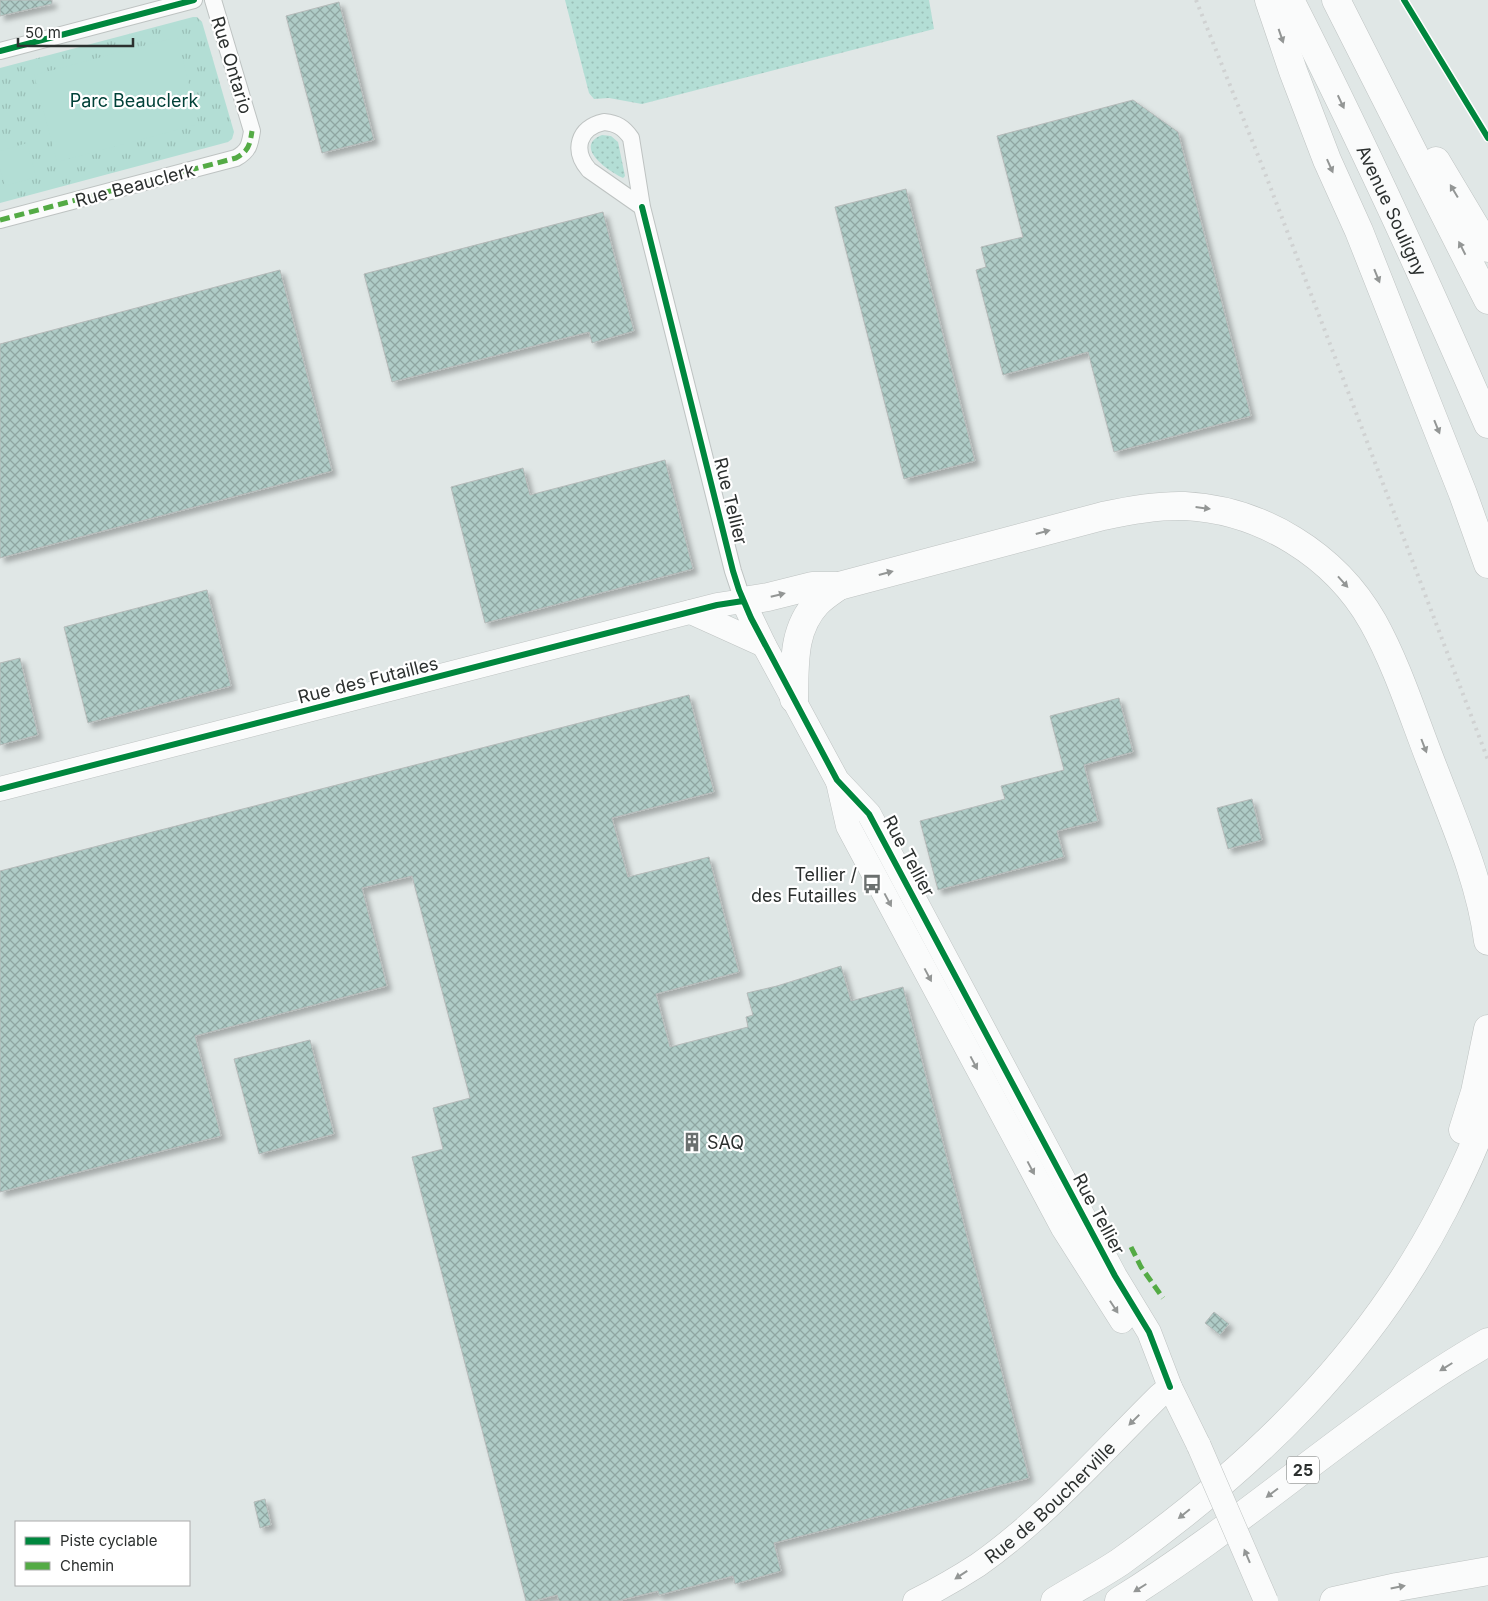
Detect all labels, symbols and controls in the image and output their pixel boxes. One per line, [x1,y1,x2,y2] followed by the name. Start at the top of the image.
[207,14,257,116] street label: Rue Ontario
[18,15,132,47] scale bar
[25,23,61,42] text: 50 m
[1278,28,1285,43] one-way arrow
[70,90,198,111] park label: Parc Beauclerk
[1337,95,1345,109] one-way arrow
[1353,142,1431,279] street label: Avenue Souligny
[73,159,197,211] street label: Rue Beauclerk
[1327,159,1335,173] one-way arrow
[1449,184,1458,197] one-way arrow
[1458,241,1466,256] one-way arrow
[1373,269,1381,284] one-way arrow
[1433,420,1441,434] one-way arrow
[710,455,752,547] street label: Rue Tellier
[1195,504,1211,512] one-way arrow
[1036,528,1051,536] one-way arrow
[878,569,893,577] one-way arrow
[1337,575,1349,587] one-way arrow
[770,591,785,599] one-way arrow
[296,652,440,708] street label: Rue des Futailles
[1421,739,1429,753] one-way arrow
[879,812,939,900] street label: Rue Tellier
[751,864,858,906] place label: Tellier / des Futailles
[861,873,883,895] bus stop icon: Tellier / des Futailles
[884,893,892,907] one-way arrow
[923,968,932,982] one-way arrow
[970,1056,979,1069] one-way arrow
[681,1131,703,1153] building icon: SAQ
[707,1132,744,1153] place label: SAQ
[1027,1161,1035,1175] one-way arrow
[1069,1170,1129,1258] street label: Rue Tellier
[1109,1301,1119,1314] one-way arrow
[1440,1362,1453,1372] one-way arrow
[1128,1414,1140,1426] one-way arrow
[980,1437,1119,1567] street label: Rue de Boucherville
[1287,1456,1319,1484] road number: 25
[1266,1488,1279,1499] one-way arrow
[1177,1509,1190,1520] one-way arrow
[15,1521,190,1586] legend
[60,1531,157,1550] text: Piste cyclable
[1243,1548,1251,1563] one-way arrow
[60,1556,114,1575] text: Chemin
[955,1571,968,1580] one-way arrow
[1134,1583,1147,1593] one-way arrow
[1391,1583,1406,1591] one-way arrow

